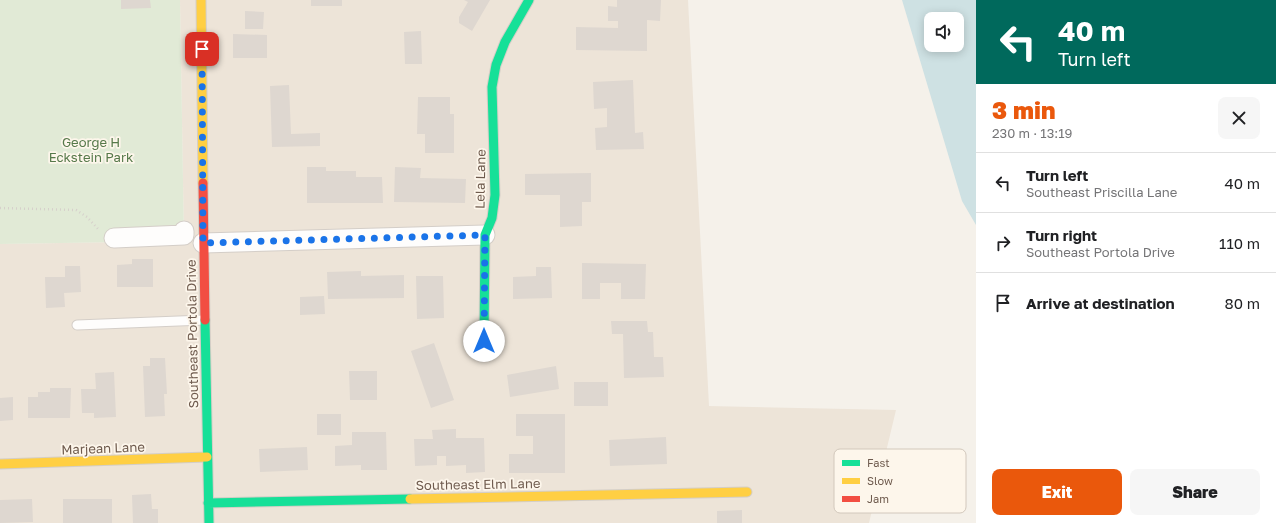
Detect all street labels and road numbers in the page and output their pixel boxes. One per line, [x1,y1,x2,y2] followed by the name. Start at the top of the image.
[471,149,489,209] street label: Lela Lane
[183,259,201,409] street label: Southeast Portola Drive
[61,439,145,457] street label: Marjean Lane
[416,475,540,493] street label: Southeast Elm Lane

